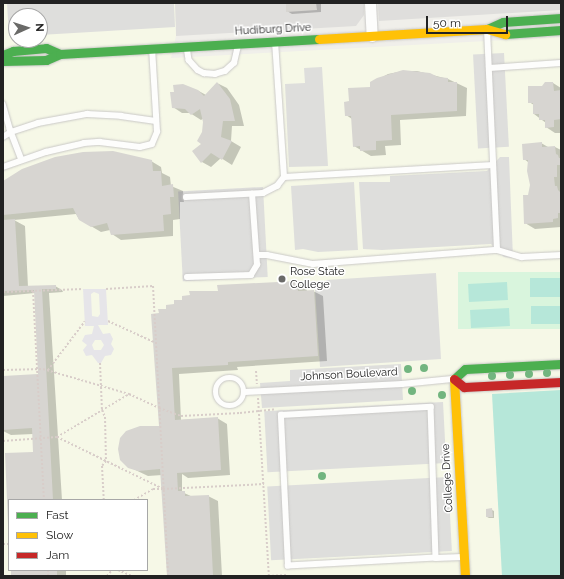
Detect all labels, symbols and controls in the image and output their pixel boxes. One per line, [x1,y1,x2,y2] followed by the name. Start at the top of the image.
[8,8,48,48] north arrow
[428,8,510,34] scale bar
[433,16,461,30] text: 50 m
[234,21,312,39] street label: Hudiburg Drive
[33,23,46,32] text: N
[290,266,344,292] place label: Rose State College
[277,274,287,284] marker: Rose State College
[300,366,398,384] street label: Johnson Boulevard
[440,443,456,513] street label: College Drive
[8,499,148,571] legend
[46,508,69,522] text: Fast
[46,528,73,542] text: Slow
[46,548,69,562] text: Jam

